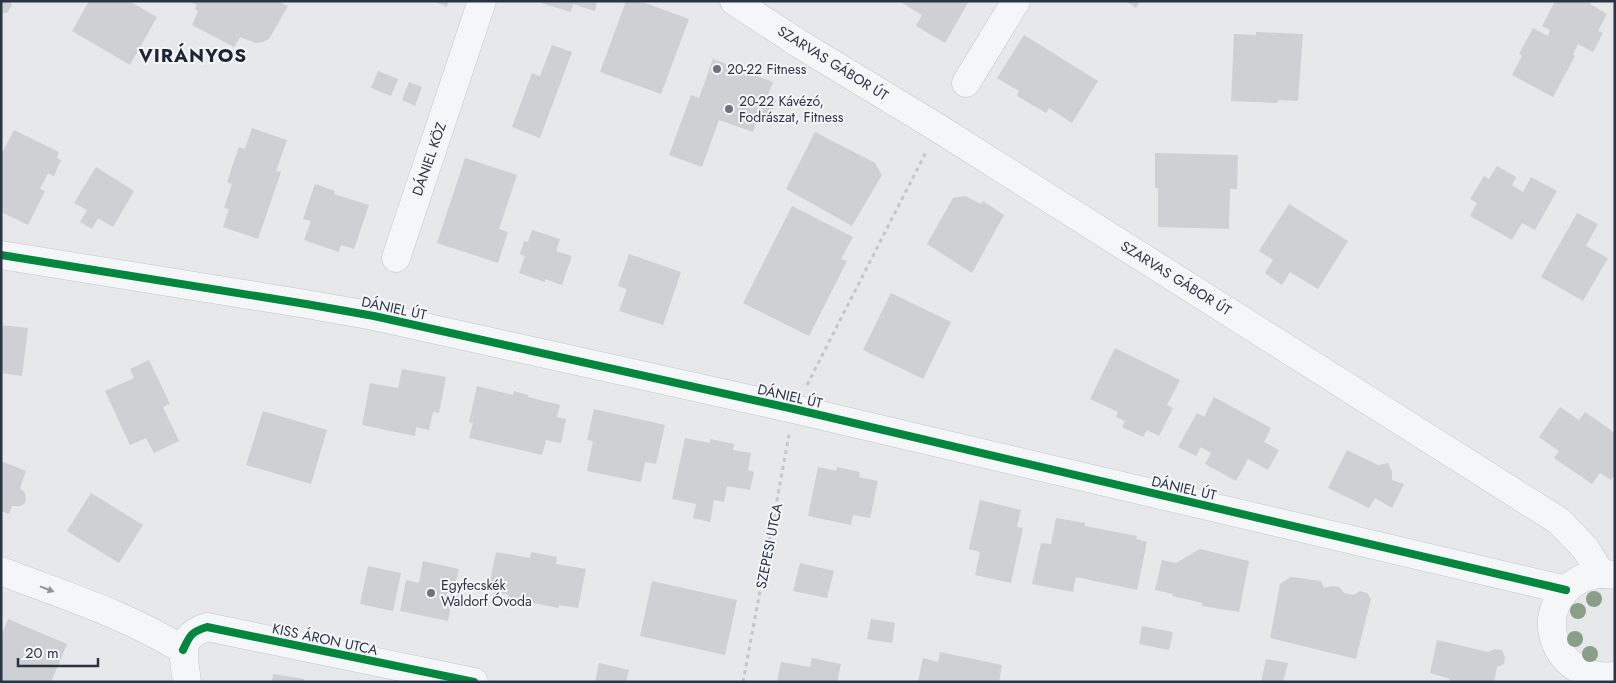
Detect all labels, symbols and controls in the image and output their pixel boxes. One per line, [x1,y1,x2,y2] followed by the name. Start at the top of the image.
[774,21,893,105] street label: SZARVAS GÁBOR ÚT
[138,42,247,69] district label: VIRÁNYOS
[727,59,807,79] place label: 20-22 Fitness
[711,63,723,75] marker: 20-22 Fitness
[739,91,844,127] place label: 20-22 Kávézó, Fodrászat, Fitness
[723,103,735,115] marker: 20-22 Kávézó, Fodrászat, Fitness
[407,119,451,198] street label: DÁNIEL KÖZ
[1117,236,1236,320] street label: SZARVAS GÁBOR ÚT
[360,291,429,325] street label: DÁNIEL ÚT
[756,379,825,413] street label: DÁNIEL ÚT
[1150,471,1219,505] street label: DÁNIEL ÚT
[751,501,787,591] street label: SZEPESI UTCA
[441,575,532,611] place label: Egyfecskék Waldorf Óvoda
[39,586,54,593] one-way arrow
[425,587,437,599] marker: Egyfecskék Waldorf Óvoda
[270,618,380,660] street label: KISS ÁRON UTCA
[18,636,98,668] scale bar
[25,642,59,664] text: 20 m

